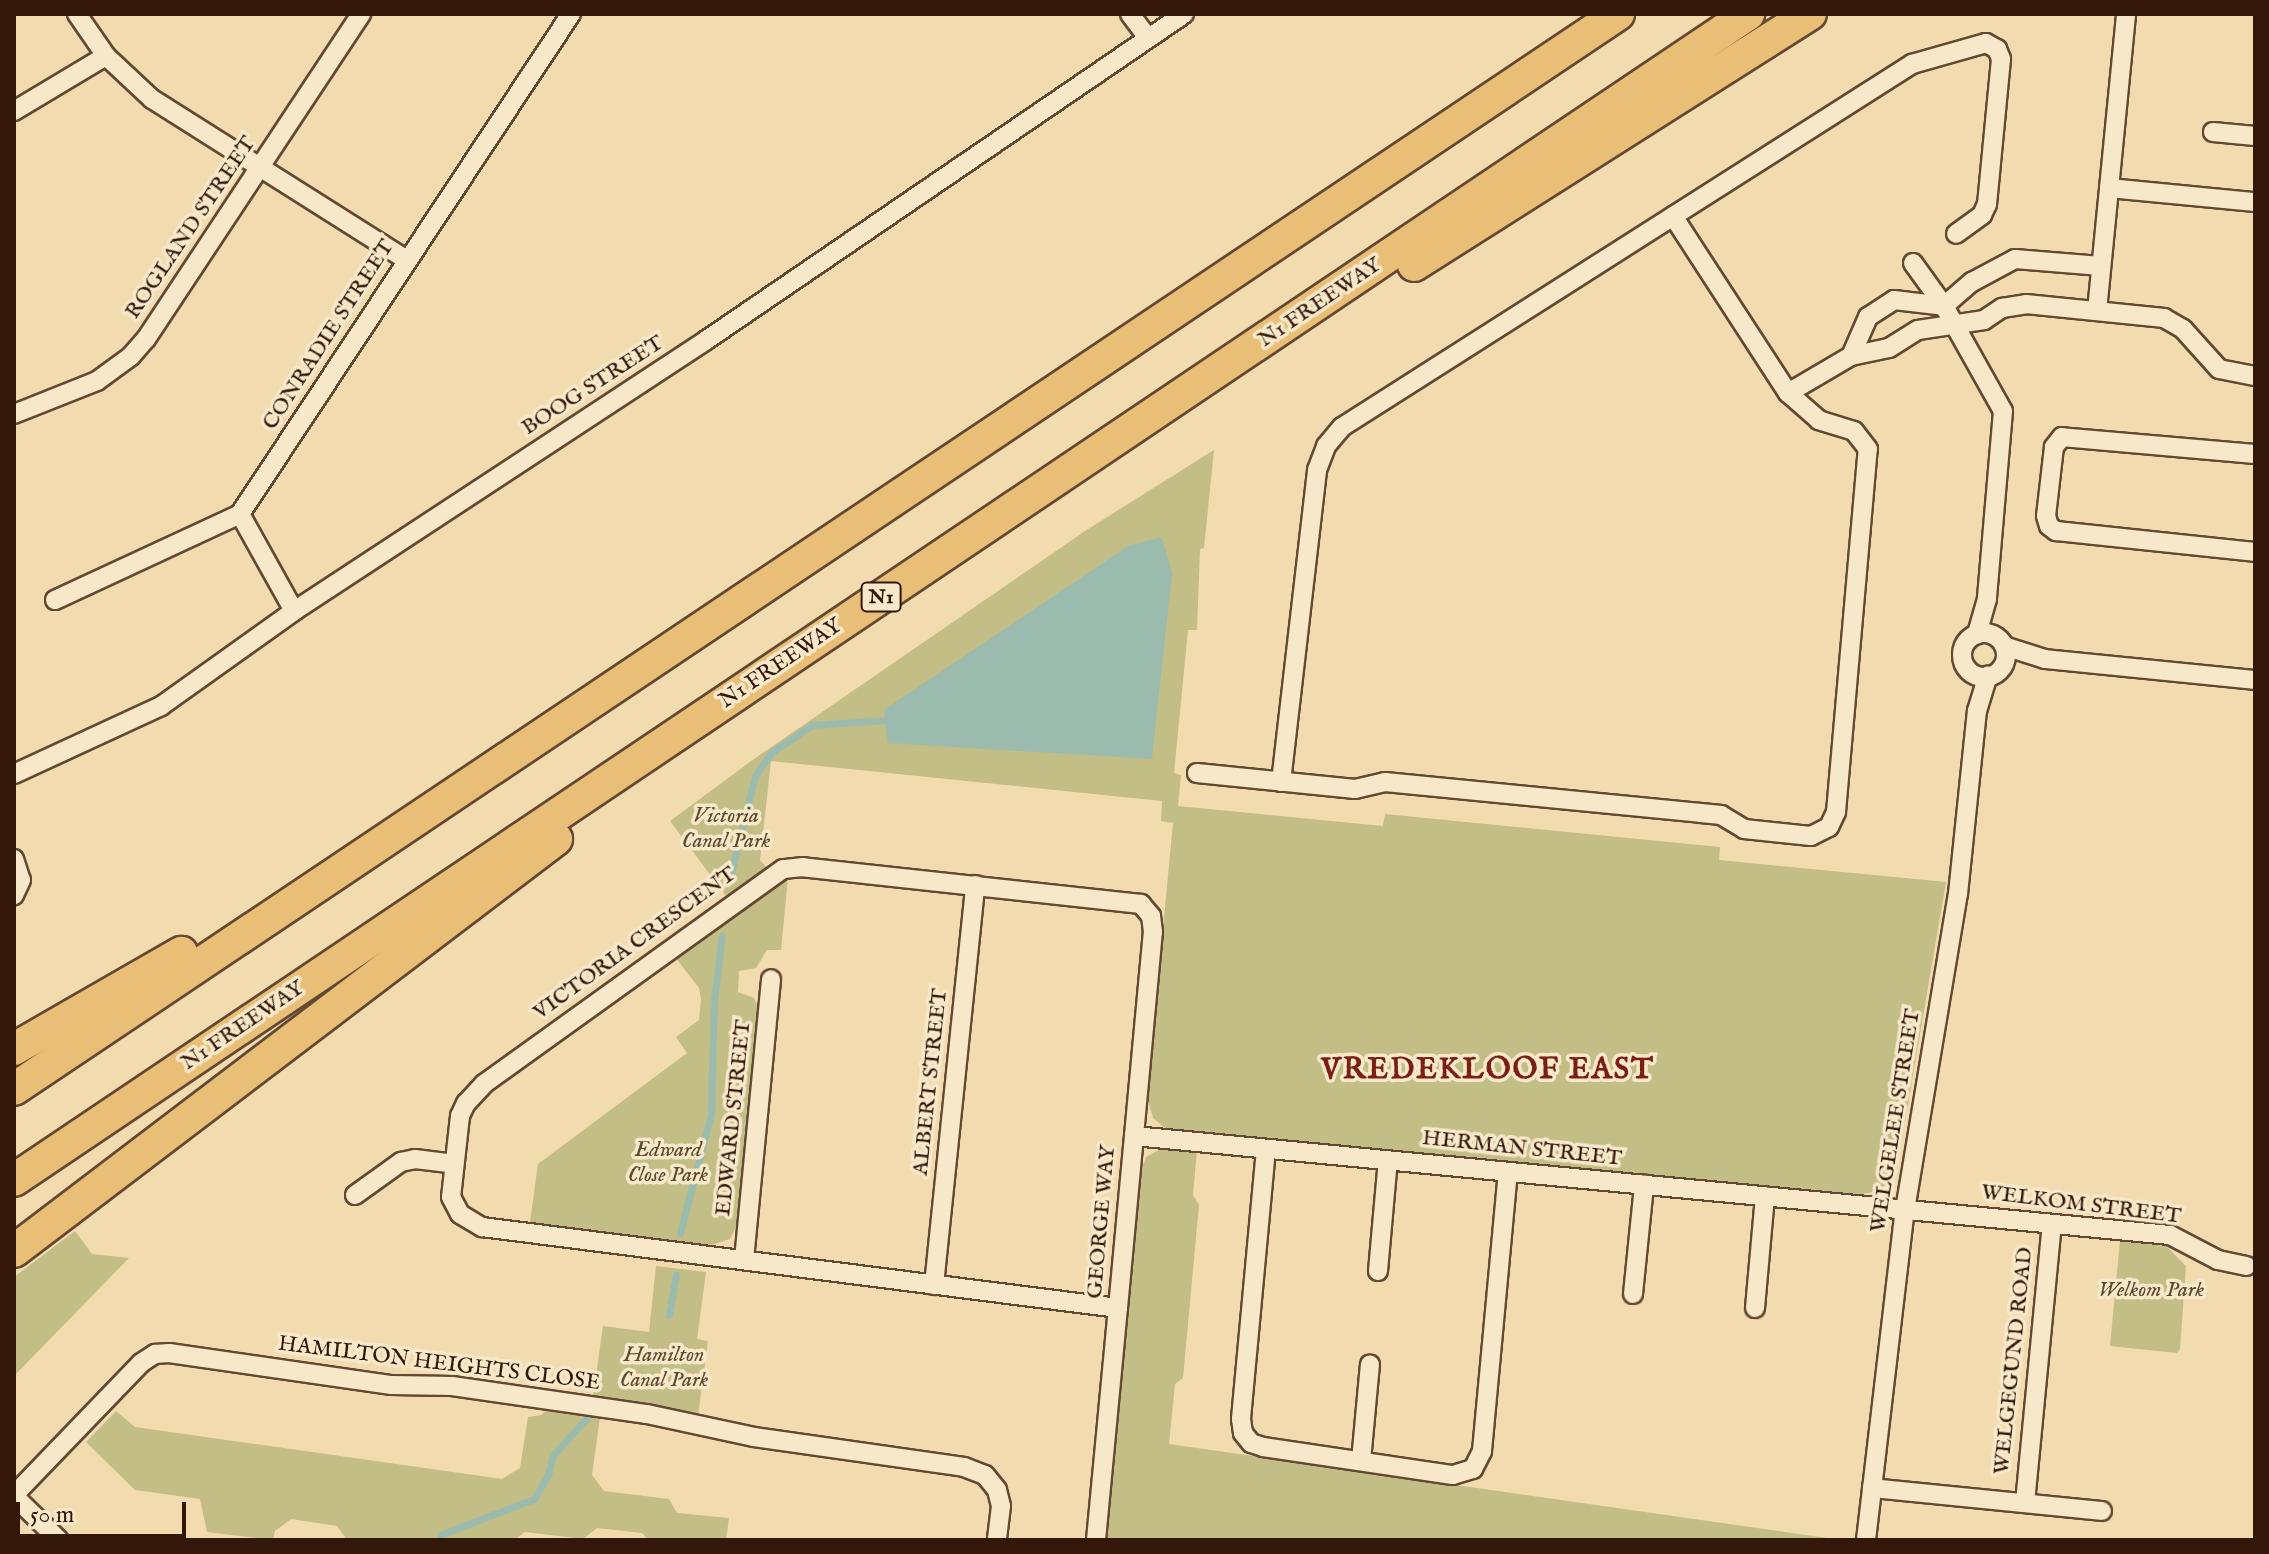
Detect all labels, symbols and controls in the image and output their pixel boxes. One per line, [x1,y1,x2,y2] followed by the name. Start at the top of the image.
[120,132,262,324] street label: ROGLAND STREET
[258,235,400,435] street label: CONRADIE STREET
[1254,252,1386,354] street label: N1 FREEWAY
[517,330,669,442] street label: BOOG STREET
[859,581,903,613] road number: N1
[715,613,847,715] street label: N1 FREEWAY
[682,803,770,854] park label: Victoria Canal Park
[529,862,741,1026] street label: VICTORIA CRESCENT
[177,975,309,1077] street label: N1 FREEWAY
[908,987,954,1177] street label: ALBERT STREET
[1865,1007,1927,1235] street label: WELGELEE STREET
[711,1019,757,1217] street label: EDWARD STREET
[1321,1052,1655,1088] district label: VREDEKLOOF EAST
[1421,1125,1623,1173] street label: HERMAN STREET
[628,1137,708,1188] park label: Edward Close Park
[1082,1144,1122,1300] street label: GEORGE WAY
[1980,1180,2182,1230] street label: WELKOM STREET
[1989,1246,2039,1476] street label: WELGEGUND ROAD
[2098,1278,2204,1304] park label: Welkom Park
[276,1331,602,1397] street label: HAMILTON HEIGHTS CLOSE
[620,1342,708,1394] park label: Hamilton Canal Park
[20,1486,190,1536] scale bar
[30,1500,74,1531] text: 50 m

